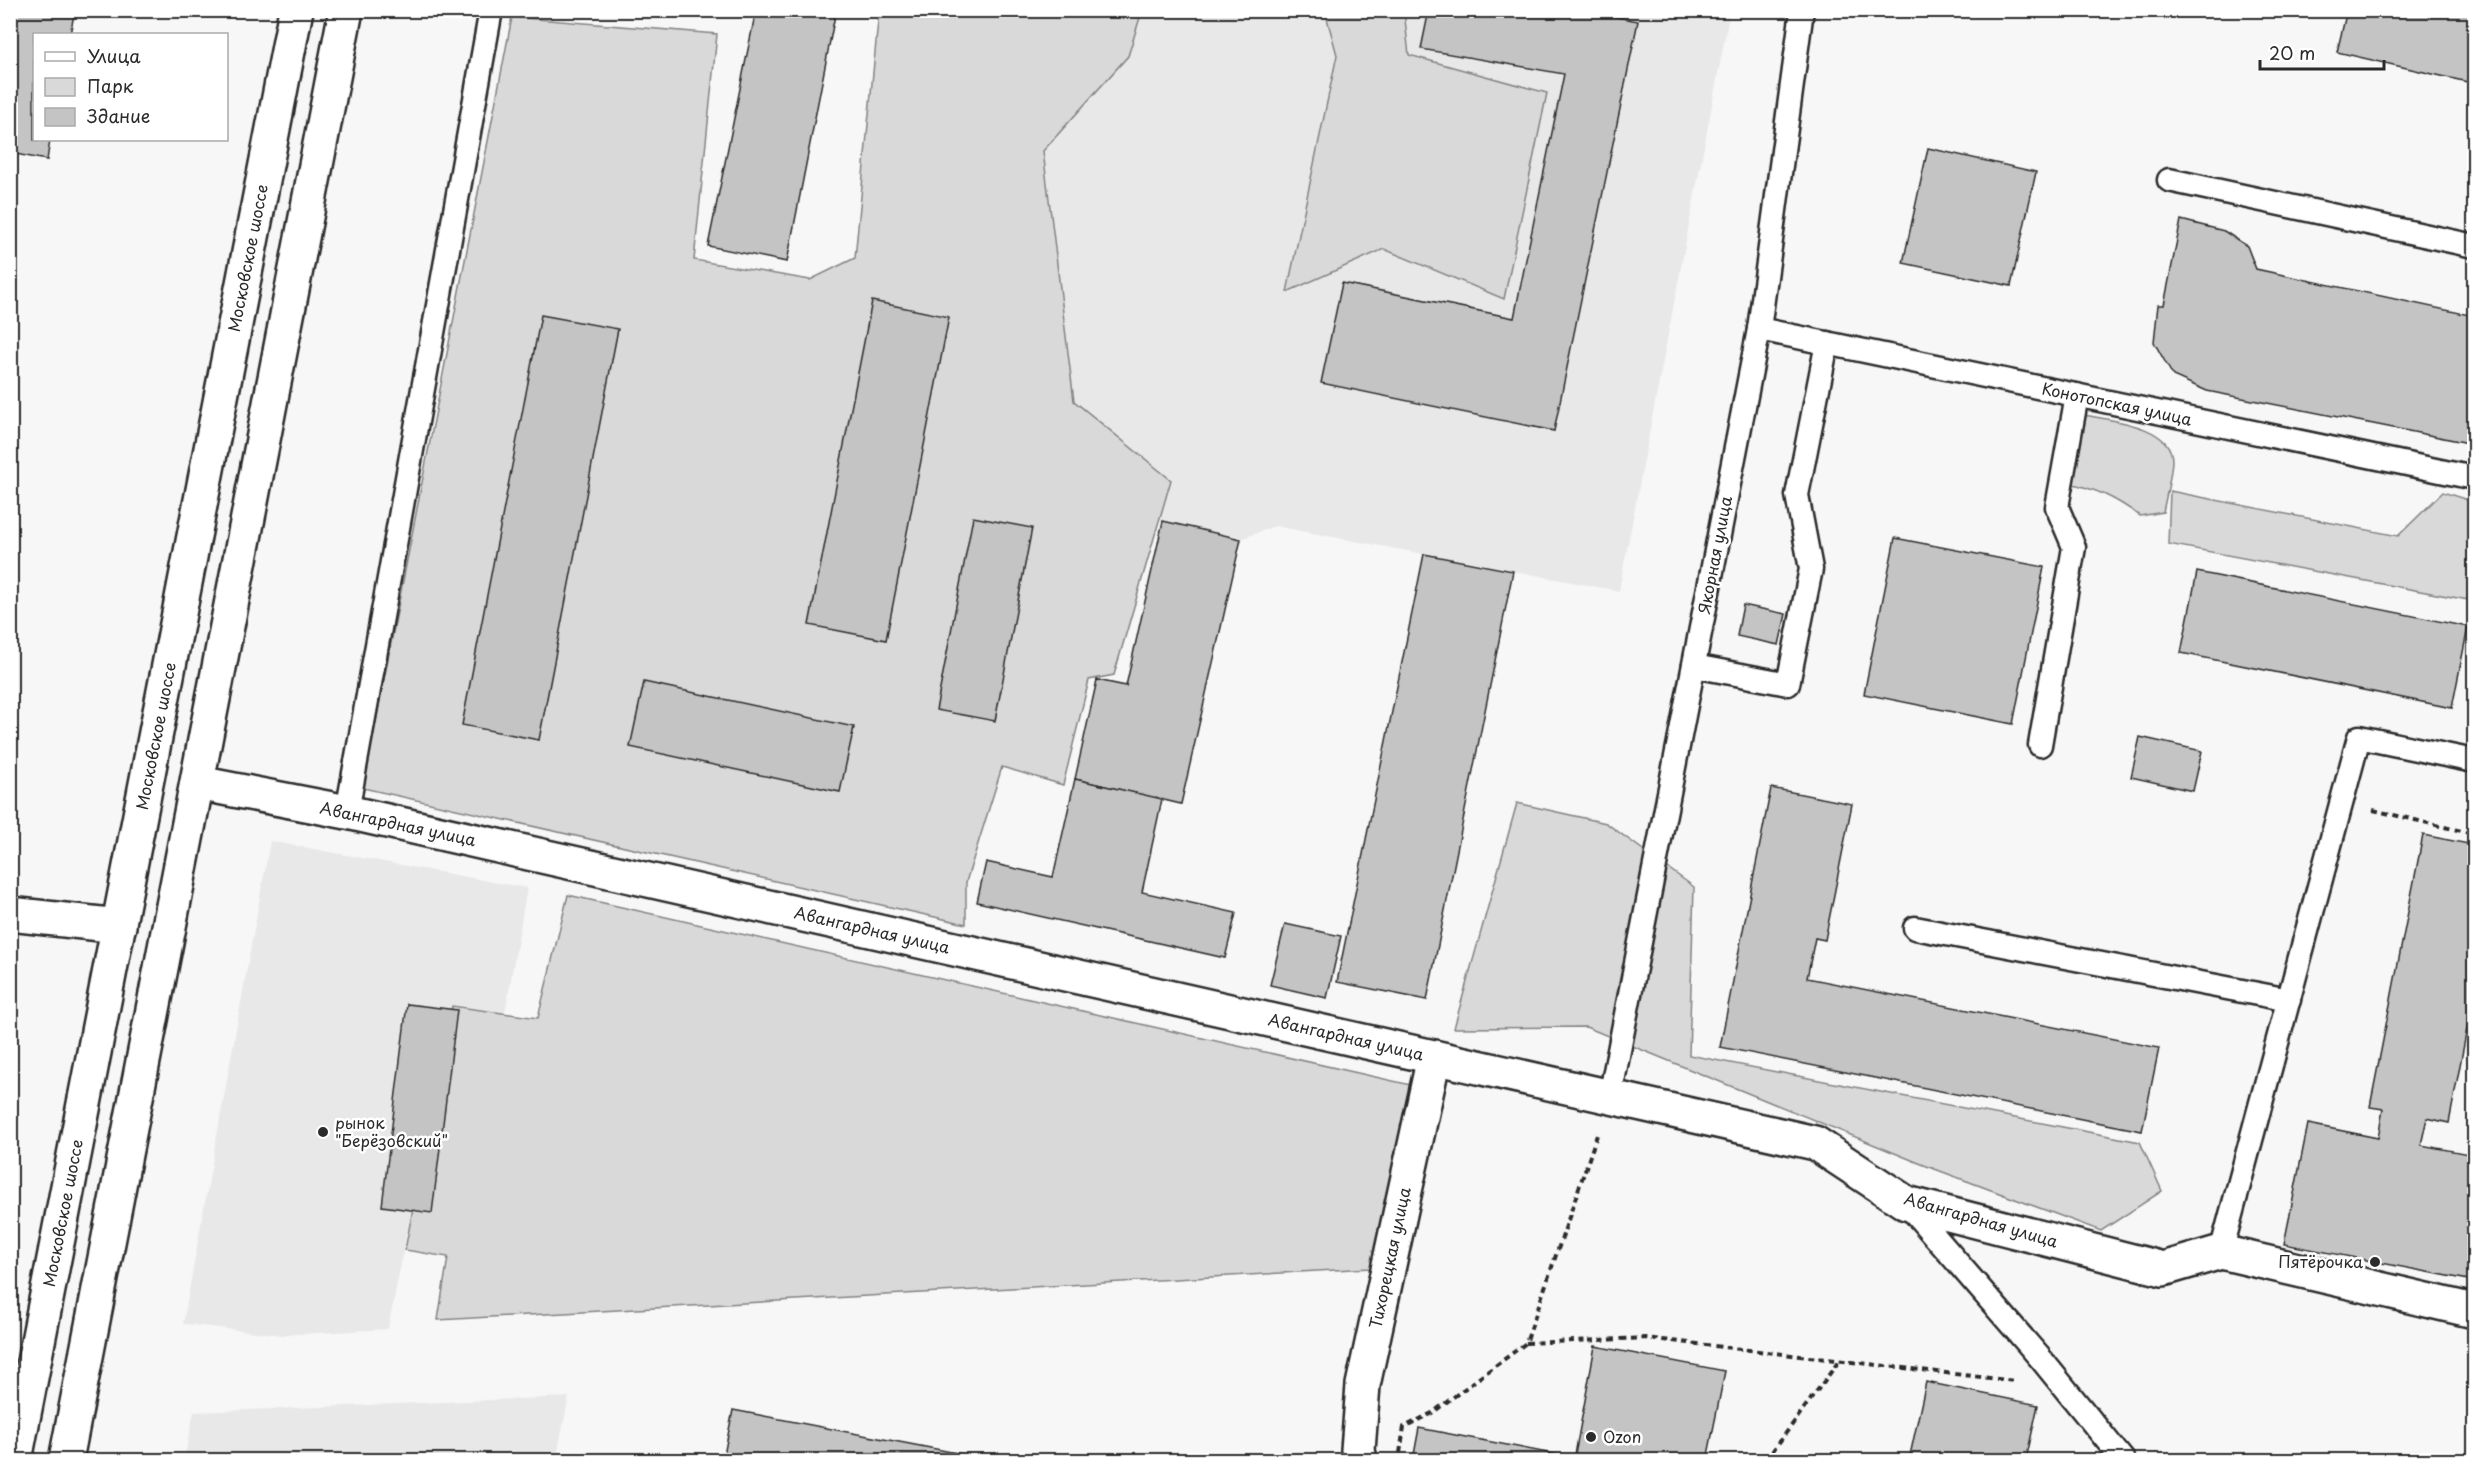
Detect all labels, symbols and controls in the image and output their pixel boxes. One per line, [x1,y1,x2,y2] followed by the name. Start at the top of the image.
[33,33,228,141] legend
[2260,33,2384,71] scale bar
[2269,39,2315,66] text: 20 m
[87,42,141,69] text: Улица
[87,72,134,99] text: Парк
[87,102,150,129] text: Здание
[221,182,273,334] street label: Московское шоссе
[2040,375,2194,431] street label: Конотопская улица
[1691,494,1737,616] street label: Якорная улица
[129,660,181,812] street label: Московское шоссе
[318,795,478,851] street label: Авангардная улица
[792,899,952,959] street label: Авангардная улица
[1266,1006,1426,1066] street label: Авангардная улица
[335,1110,448,1152] place label: рынок "Берёзовский"
[316,1125,330,1139] marker: рынок "Берёзовский"
[36,1137,88,1289] street label: Московское шоссе
[1362,1185,1416,1331] street label: Тихорецкая улица
[1902,1186,2061,1252] street label: Авангардная улица
[2278,1249,2363,1273] place label: Пятёрочка
[2368,1255,2382,1269] marker: Пятёрочка
[1603,1424,1641,1448] place label: Ozon
[1584,1430,1598,1444] marker: Ozon

